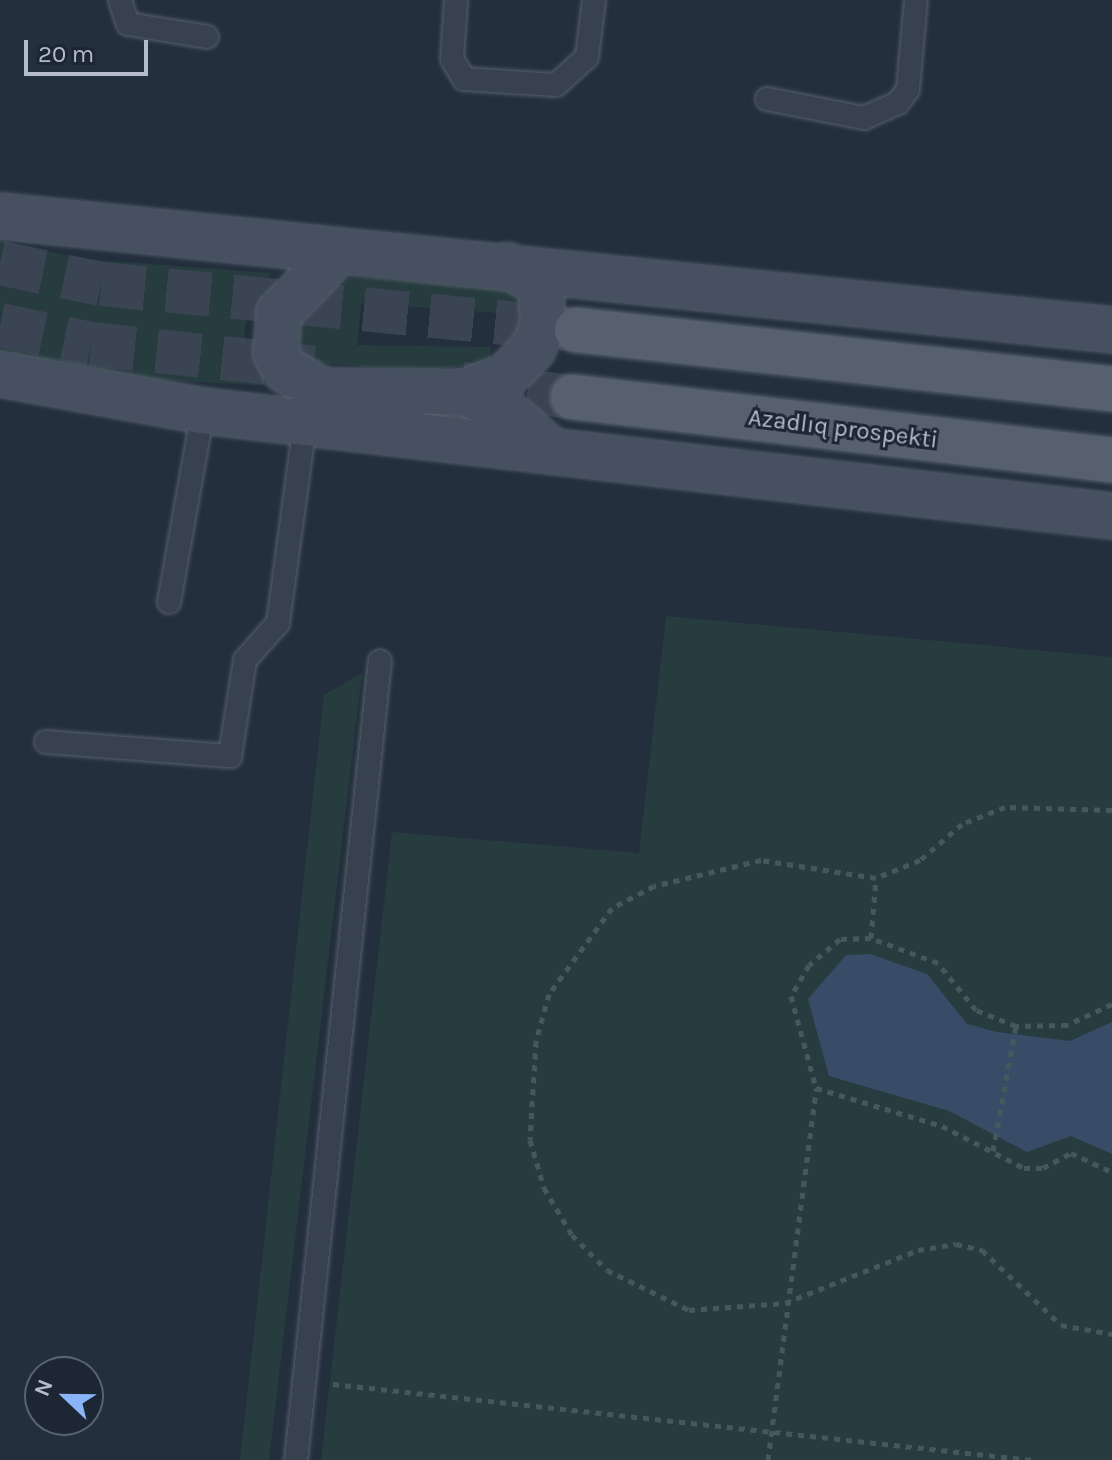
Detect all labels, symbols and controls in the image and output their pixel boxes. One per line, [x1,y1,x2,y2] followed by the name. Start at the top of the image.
[28,24,152,74] scale bar
[38,40,94,68] text: 20 m
[747,403,939,455] street label: Azadlıq prospekti
[24,1356,104,1436] north arrow
[29,1376,59,1400] text: N

